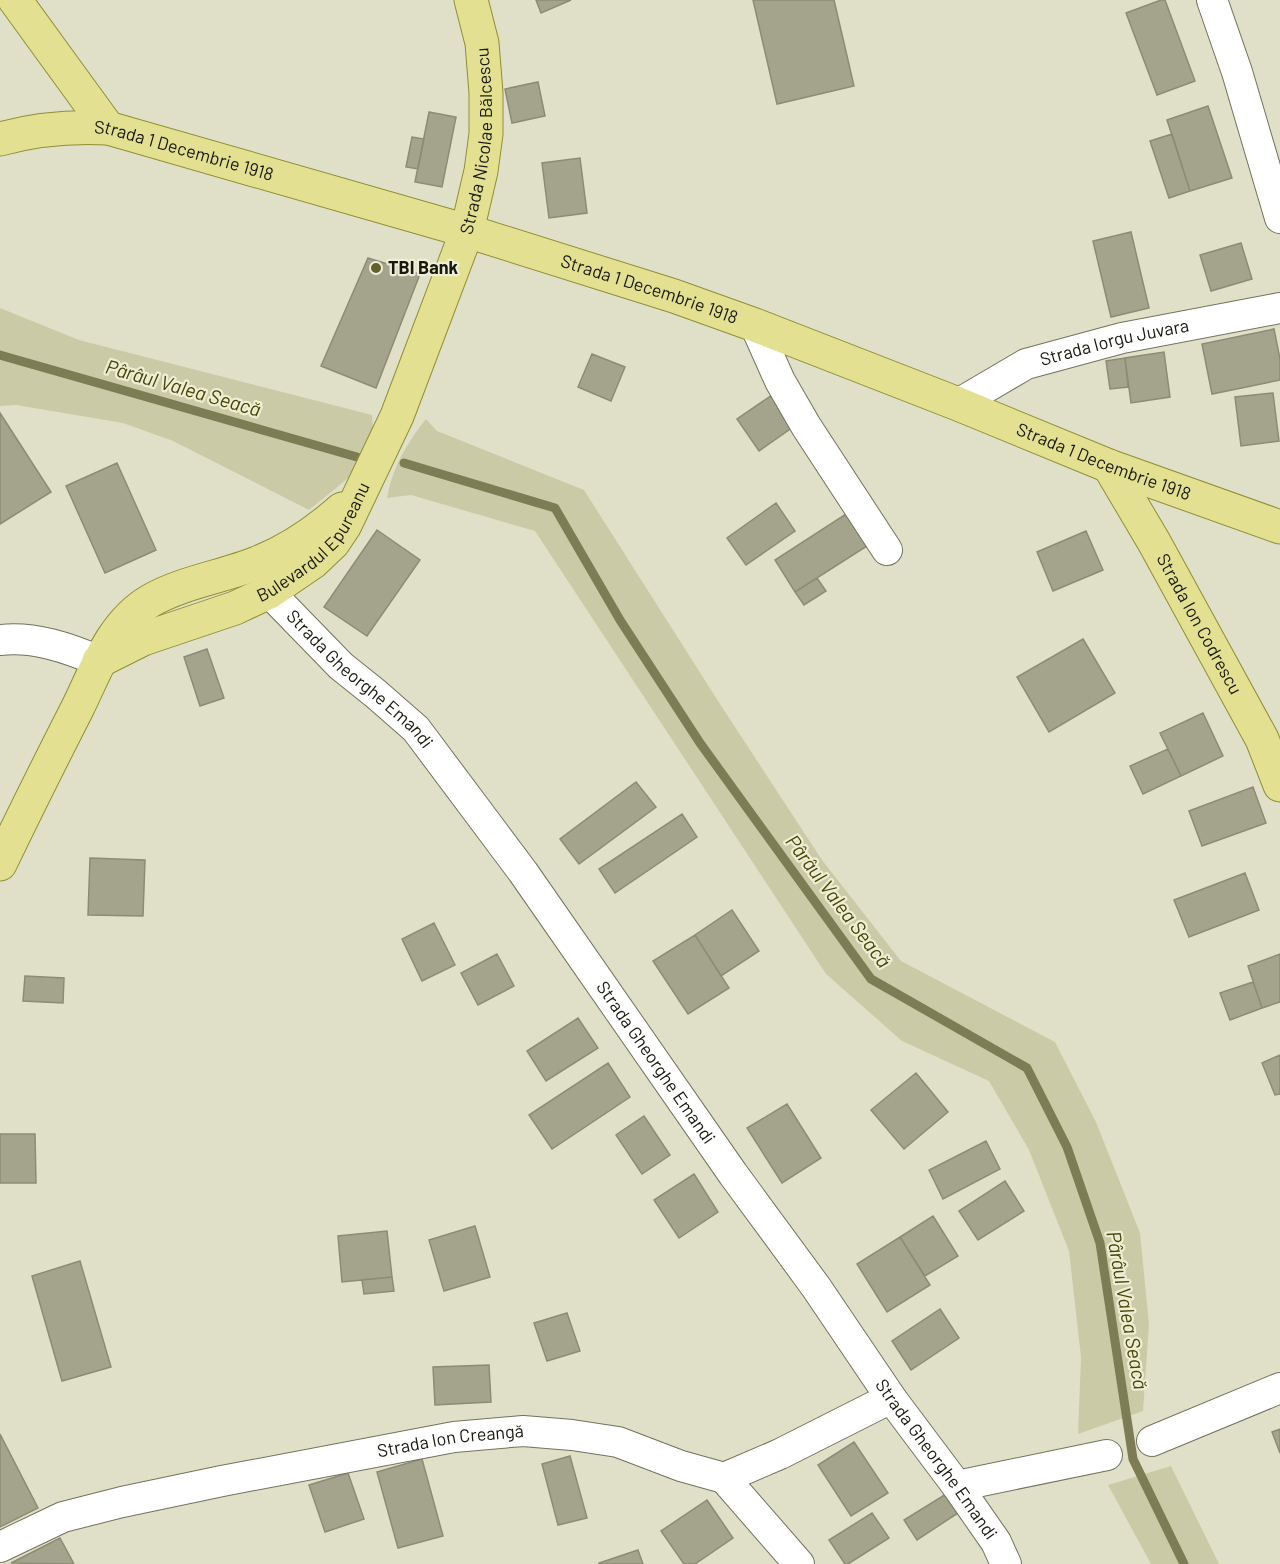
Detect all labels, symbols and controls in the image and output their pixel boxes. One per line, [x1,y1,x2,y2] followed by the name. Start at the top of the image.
[455,47,496,237] street label: Strada Nicolae Bălcescu
[94,115,276,185] street label: Strada 1 Decembrie 1918
[558,249,741,328] street label: Strada 1 Decembrie 1918
[388,256,458,278] place label: TBI Bank
[369,261,383,275] marker: TBI Bank
[1037,314,1191,370] street label: Strada Iorgu Juvara
[103,354,263,421] water label: Pârâul Valea Seacă
[1013,417,1194,504] street label: Strada 1 Decembrie 1918
[253,478,374,606] street label: Bulevardul Epureanu
[1152,549,1247,698] street label: Strada Ion Codrescu
[282,605,438,752] street label: Strada Gheorghe Emandi
[781,829,896,971] water label: Pârâul Valea Seacă
[592,976,721,1148] street label: Strada Gheorghe Emandi
[1102,1229,1154,1391] water label: Pârâul Valea Seacă
[871,1374,1003,1543] street label: Strada Gheorghe Emandi
[375,1419,525,1461] street label: Strada Ion Creangă

